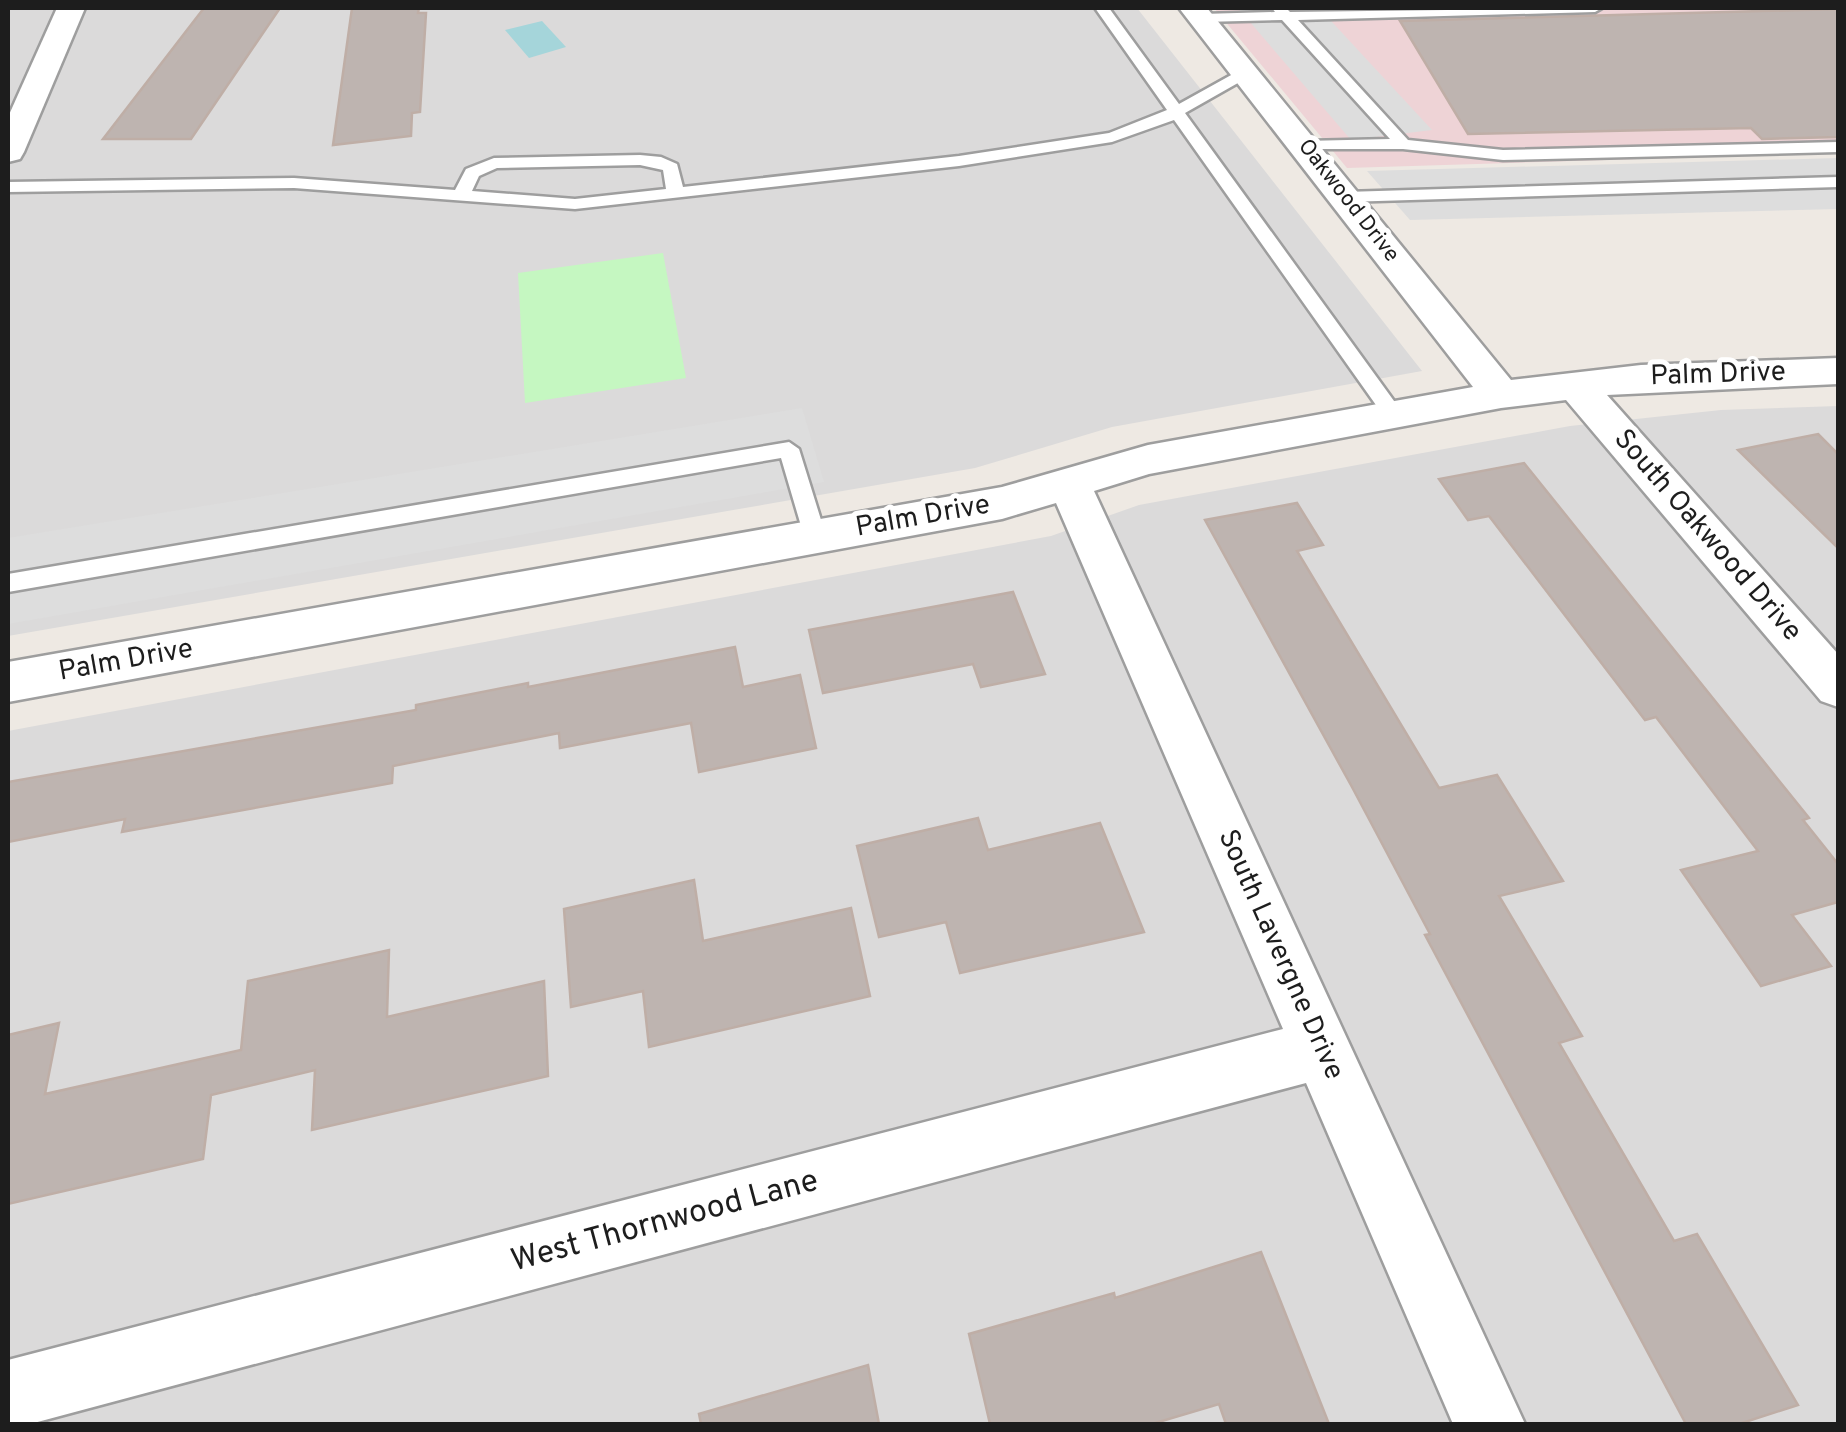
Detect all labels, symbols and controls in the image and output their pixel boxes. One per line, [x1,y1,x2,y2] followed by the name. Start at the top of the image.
[1291,134,1405,268] street label: Oakwood Drive
[1650,355,1786,395] street label: Palm Drive
[1605,422,1809,650] street label: South Oakwood Drive
[853,487,993,547] street label: Palm Drive
[56,631,196,691] street label: Palm Drive
[1209,824,1351,1086] street label: South Lavergne Drive
[507,1162,823,1282] street label: West Thornwood Lane

